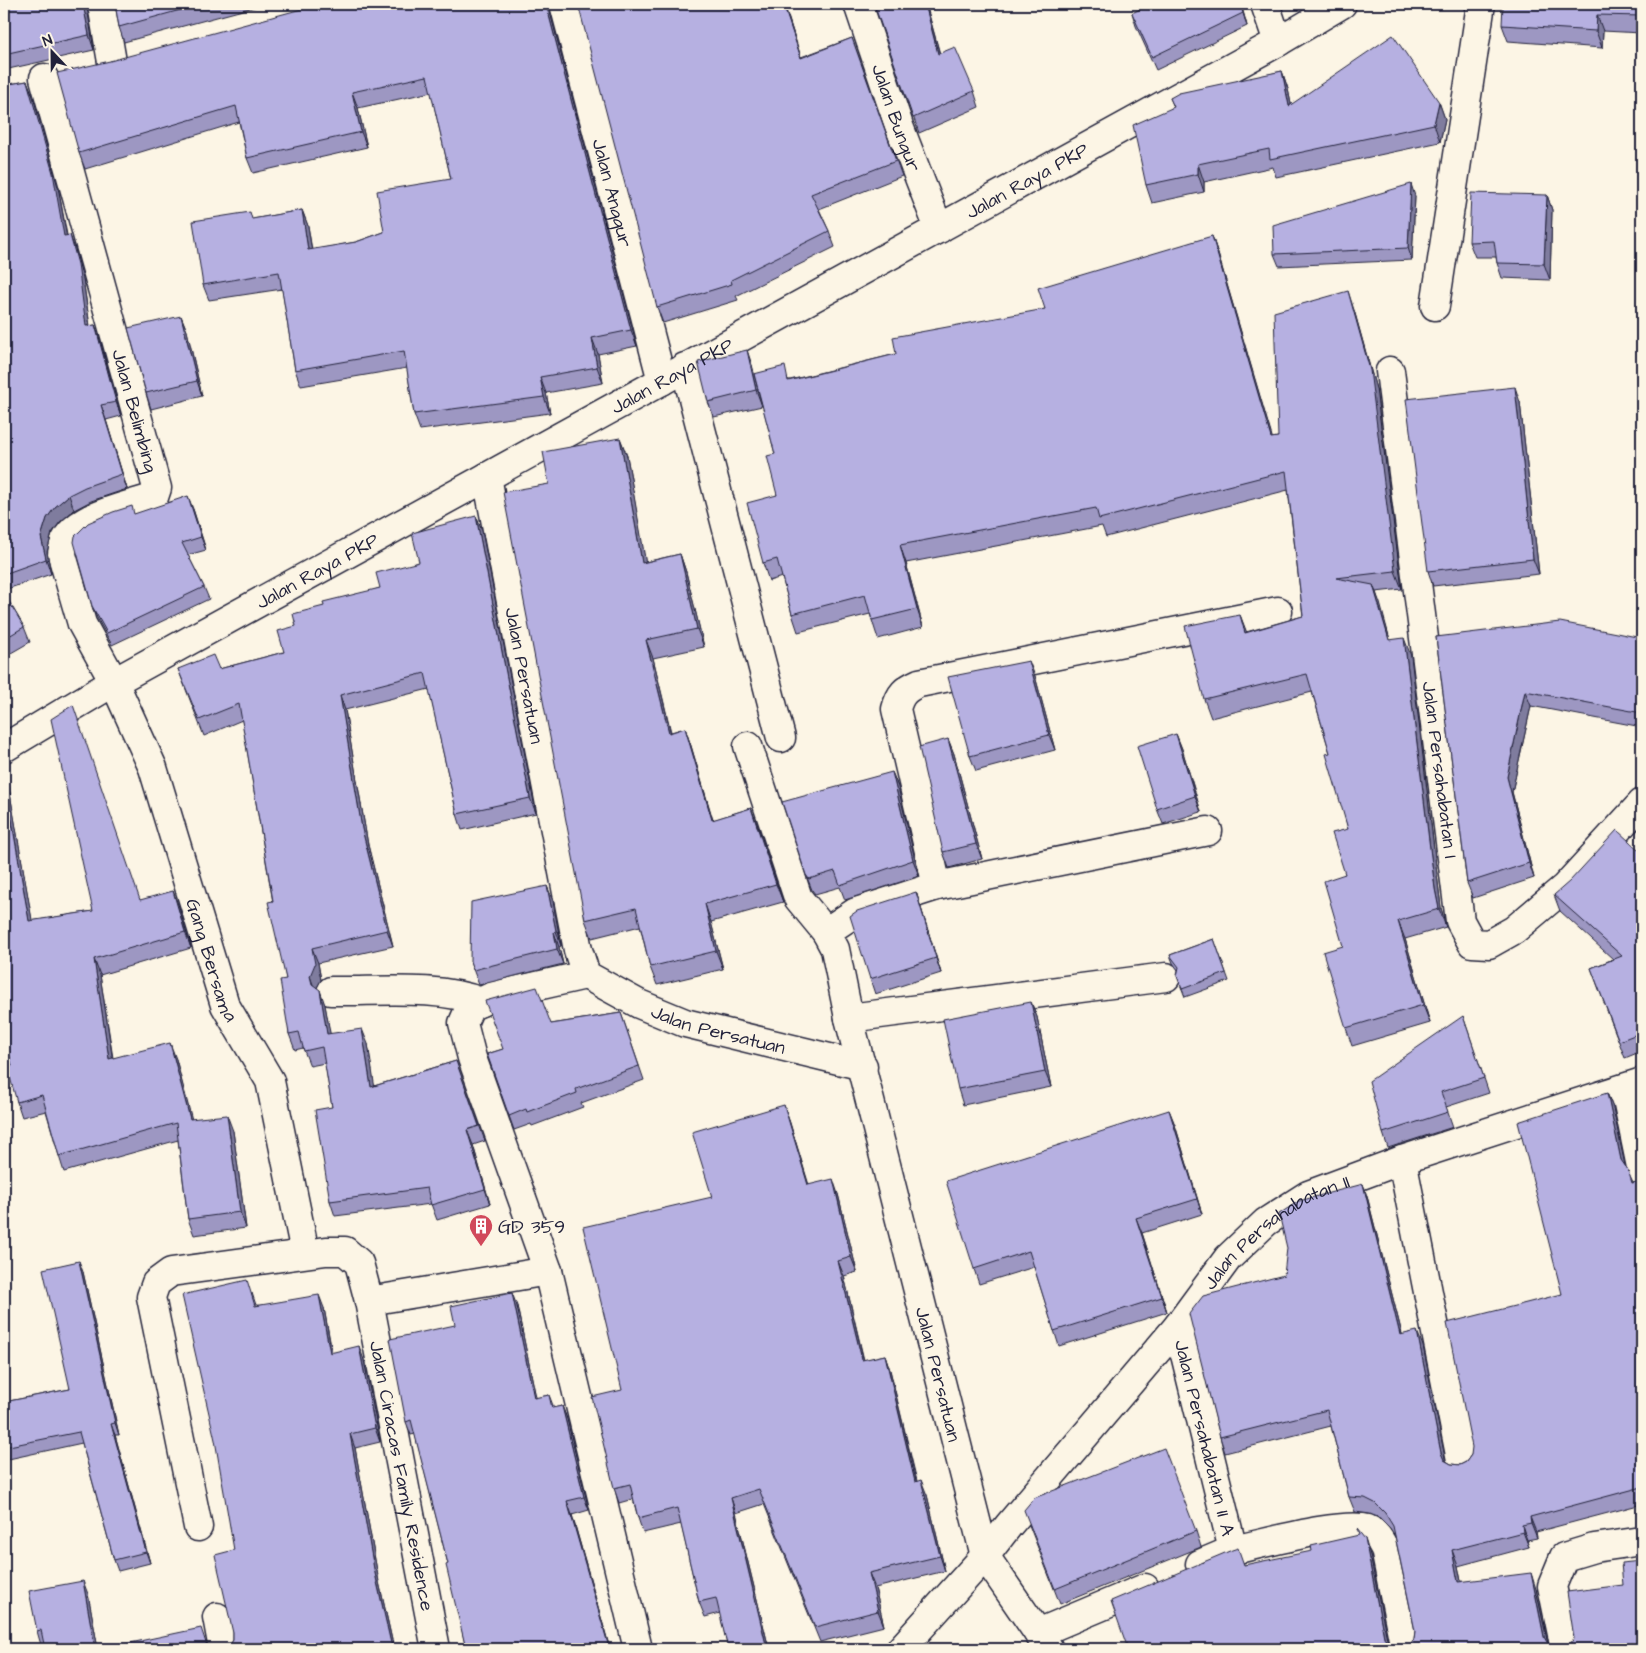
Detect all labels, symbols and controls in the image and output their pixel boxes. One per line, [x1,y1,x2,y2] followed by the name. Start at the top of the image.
[28,28,78,78] north arrow
[40,30,56,52] text: N
[864,61,928,176] street label: Jalan Bungur
[585,136,639,251] street label: Jalan Anggur
[961,137,1094,226] street label: Jalan Raya PKP
[606,332,739,421] street label: Jalan Raya PKP
[104,346,164,476] street label: Jalan Belimbing
[252,527,384,616] street label: Jalan Raya PKP
[497,605,550,746] street label: Jalan Persatuan
[1415,680,1464,860] street label: Jalan Persahabatan I
[178,896,244,1027] street label: Gang Bersama
[647,998,788,1062] street label: Jalan Persatuan
[1197,1169,1354,1296] street label: Jalan Persahabatan II
[468,1213,494,1247] building icon: GD 359
[498,1214,565,1241] place label: GD 359
[908,1304,967,1445] street label: Jalan Persatuan
[1167,1337,1241,1539] street label: Jalan Persahabatan II A
[362,1339,440,1613] street label: Jalan Ciracas Family Residence

